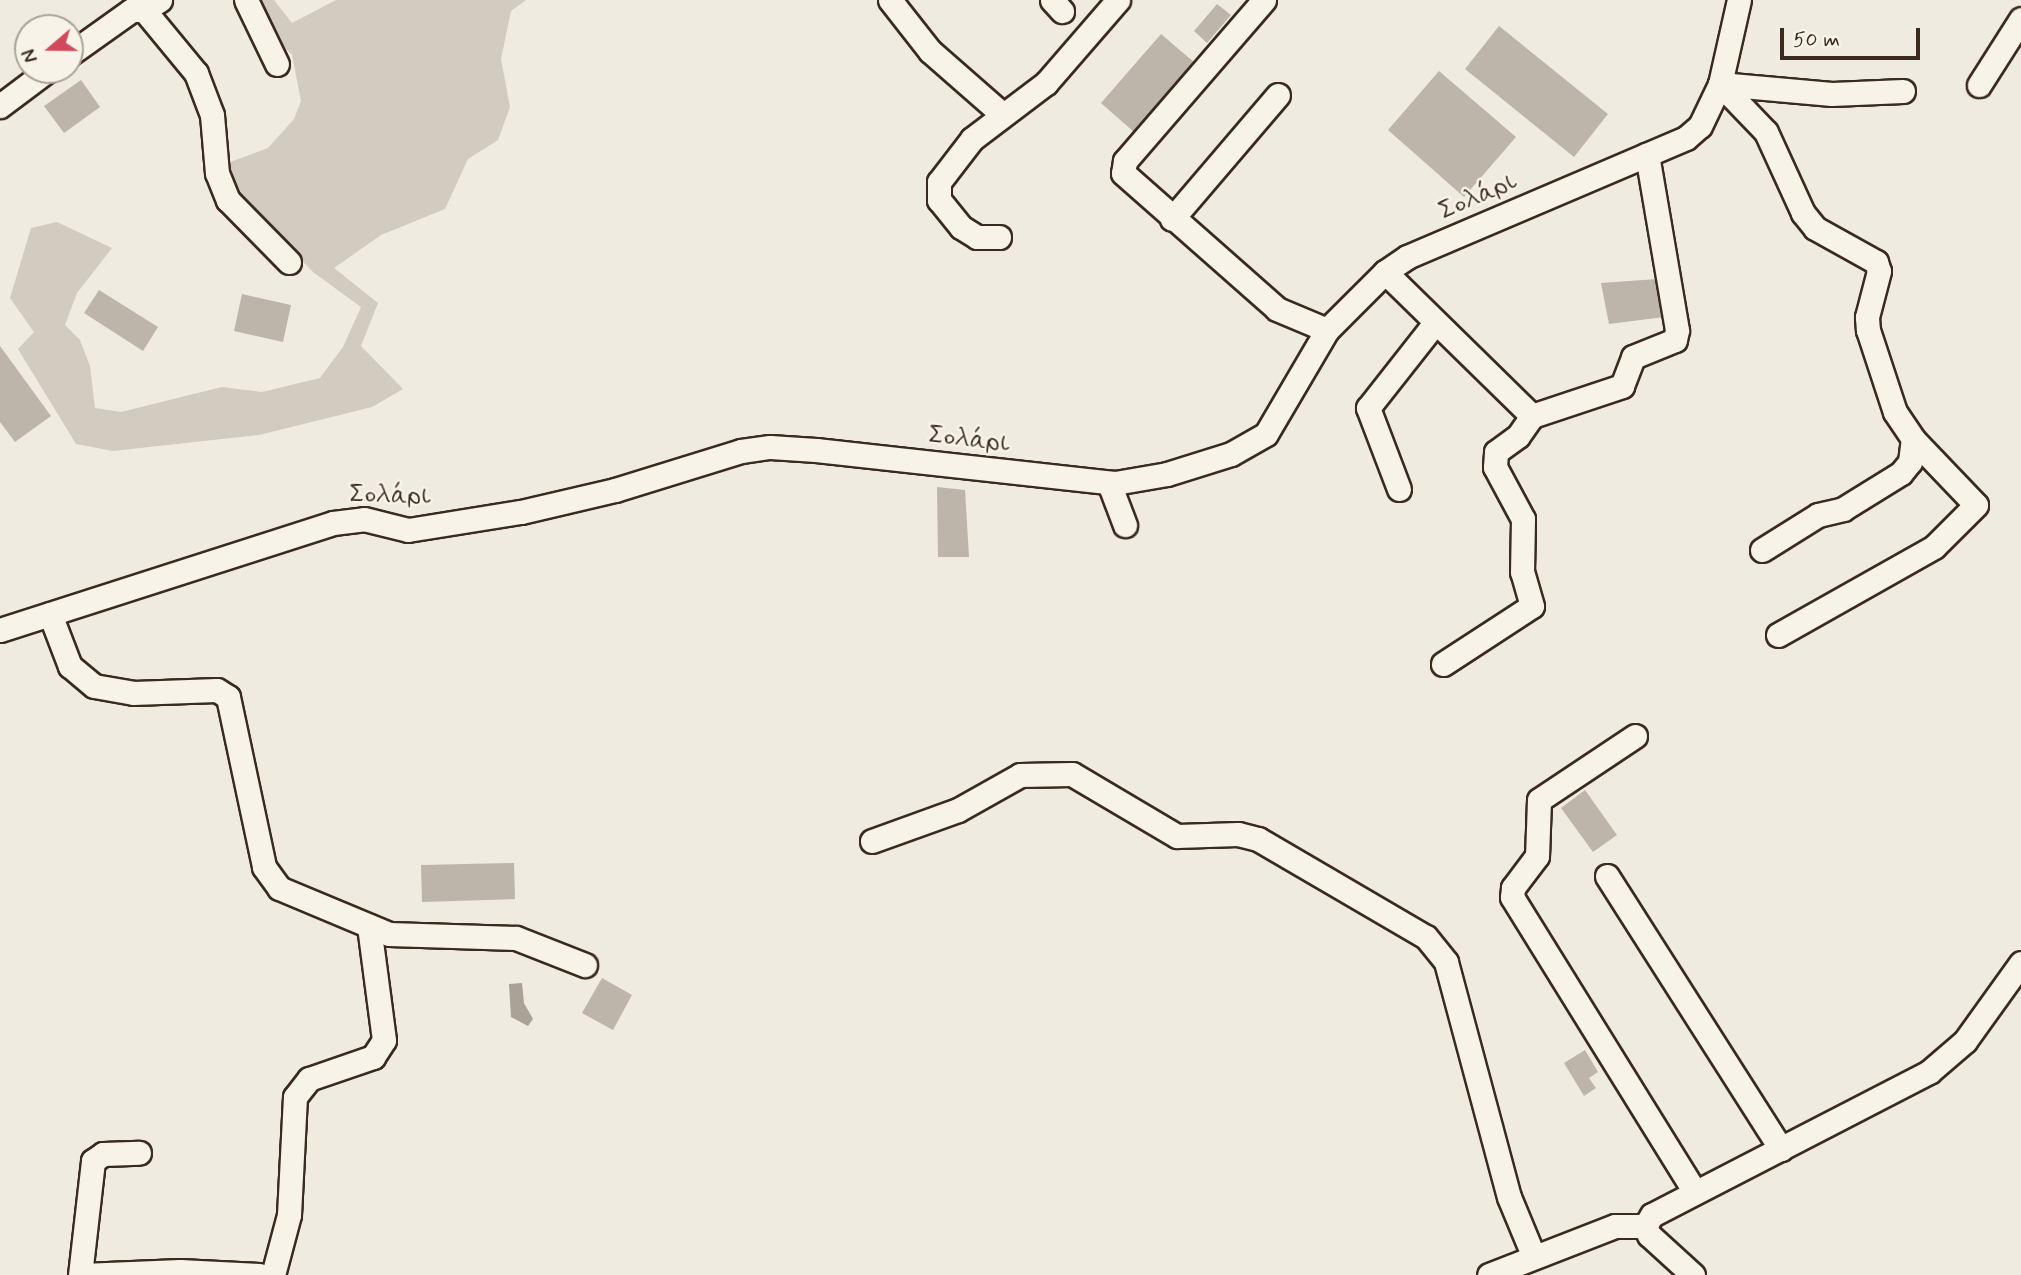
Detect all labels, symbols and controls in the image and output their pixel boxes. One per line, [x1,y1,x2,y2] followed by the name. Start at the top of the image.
[14,14,84,84] north arrow
[1783,14,1923,58] scale bar
[1793,26,1840,54] text: 50 m
[17,45,45,66] text: N
[1434,167,1522,227] street label: Σολάρι
[927,420,1011,460] street label: Σολάρι
[349,479,431,513] street label: Σολάρι

